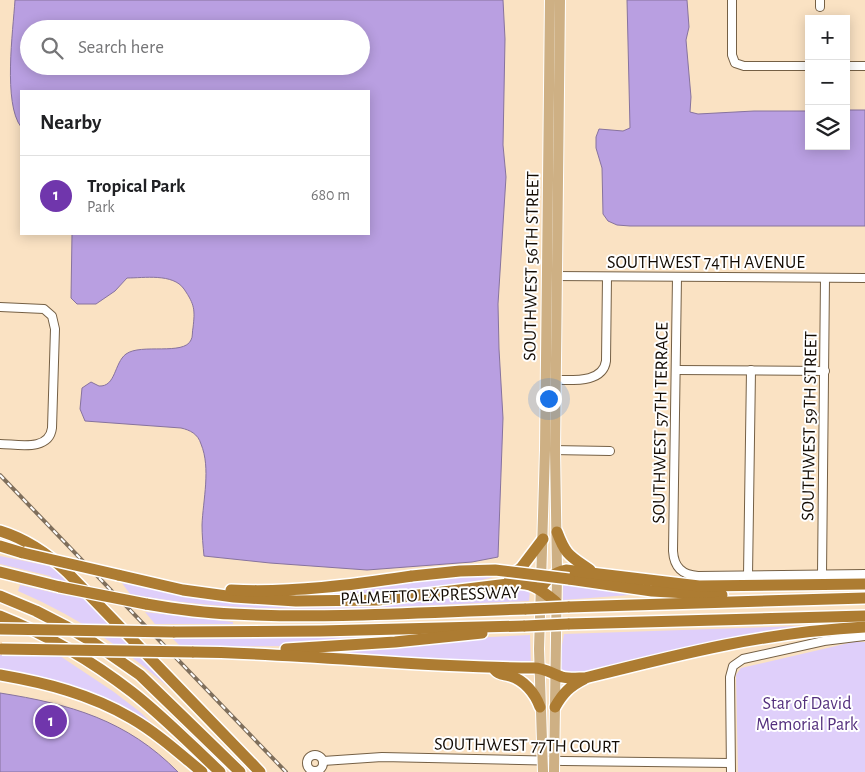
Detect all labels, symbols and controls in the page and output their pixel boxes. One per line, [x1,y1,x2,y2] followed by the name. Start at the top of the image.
[805,15,850,150] map controls
[805,15,850,60] button: +
[20,20,370,75] search box
[38,34,66,62] icon: search
[78,38,164,57] text: Search here
[805,60,850,105] button: −
[805,105,850,150] button: layers
[40,112,101,133] text: Nearby
[521,171,543,361] street label: SOUTHWEST 56TH STREET
[87,177,185,196] text: Tropical Park
[53,187,59,203] text: 1
[311,187,350,203] text: 680 m
[87,199,115,215] text: Park
[607,254,805,272] street label: SOUTHWEST 74TH AVENUE
[650,322,672,524] street label: SOUTHWEST 57TH TERRACE
[799,331,821,521] street label: SOUTHWEST 59TH STREET
[536,386,562,412] your location
[340,584,521,608] street label: PALMETTO EXPRESSWAY
[756,695,859,734] park label: Star of David Memorial Park
[35,702,67,740] pin: 1
[434,735,620,757] street label: SOUTHWEST 77TH COURT

